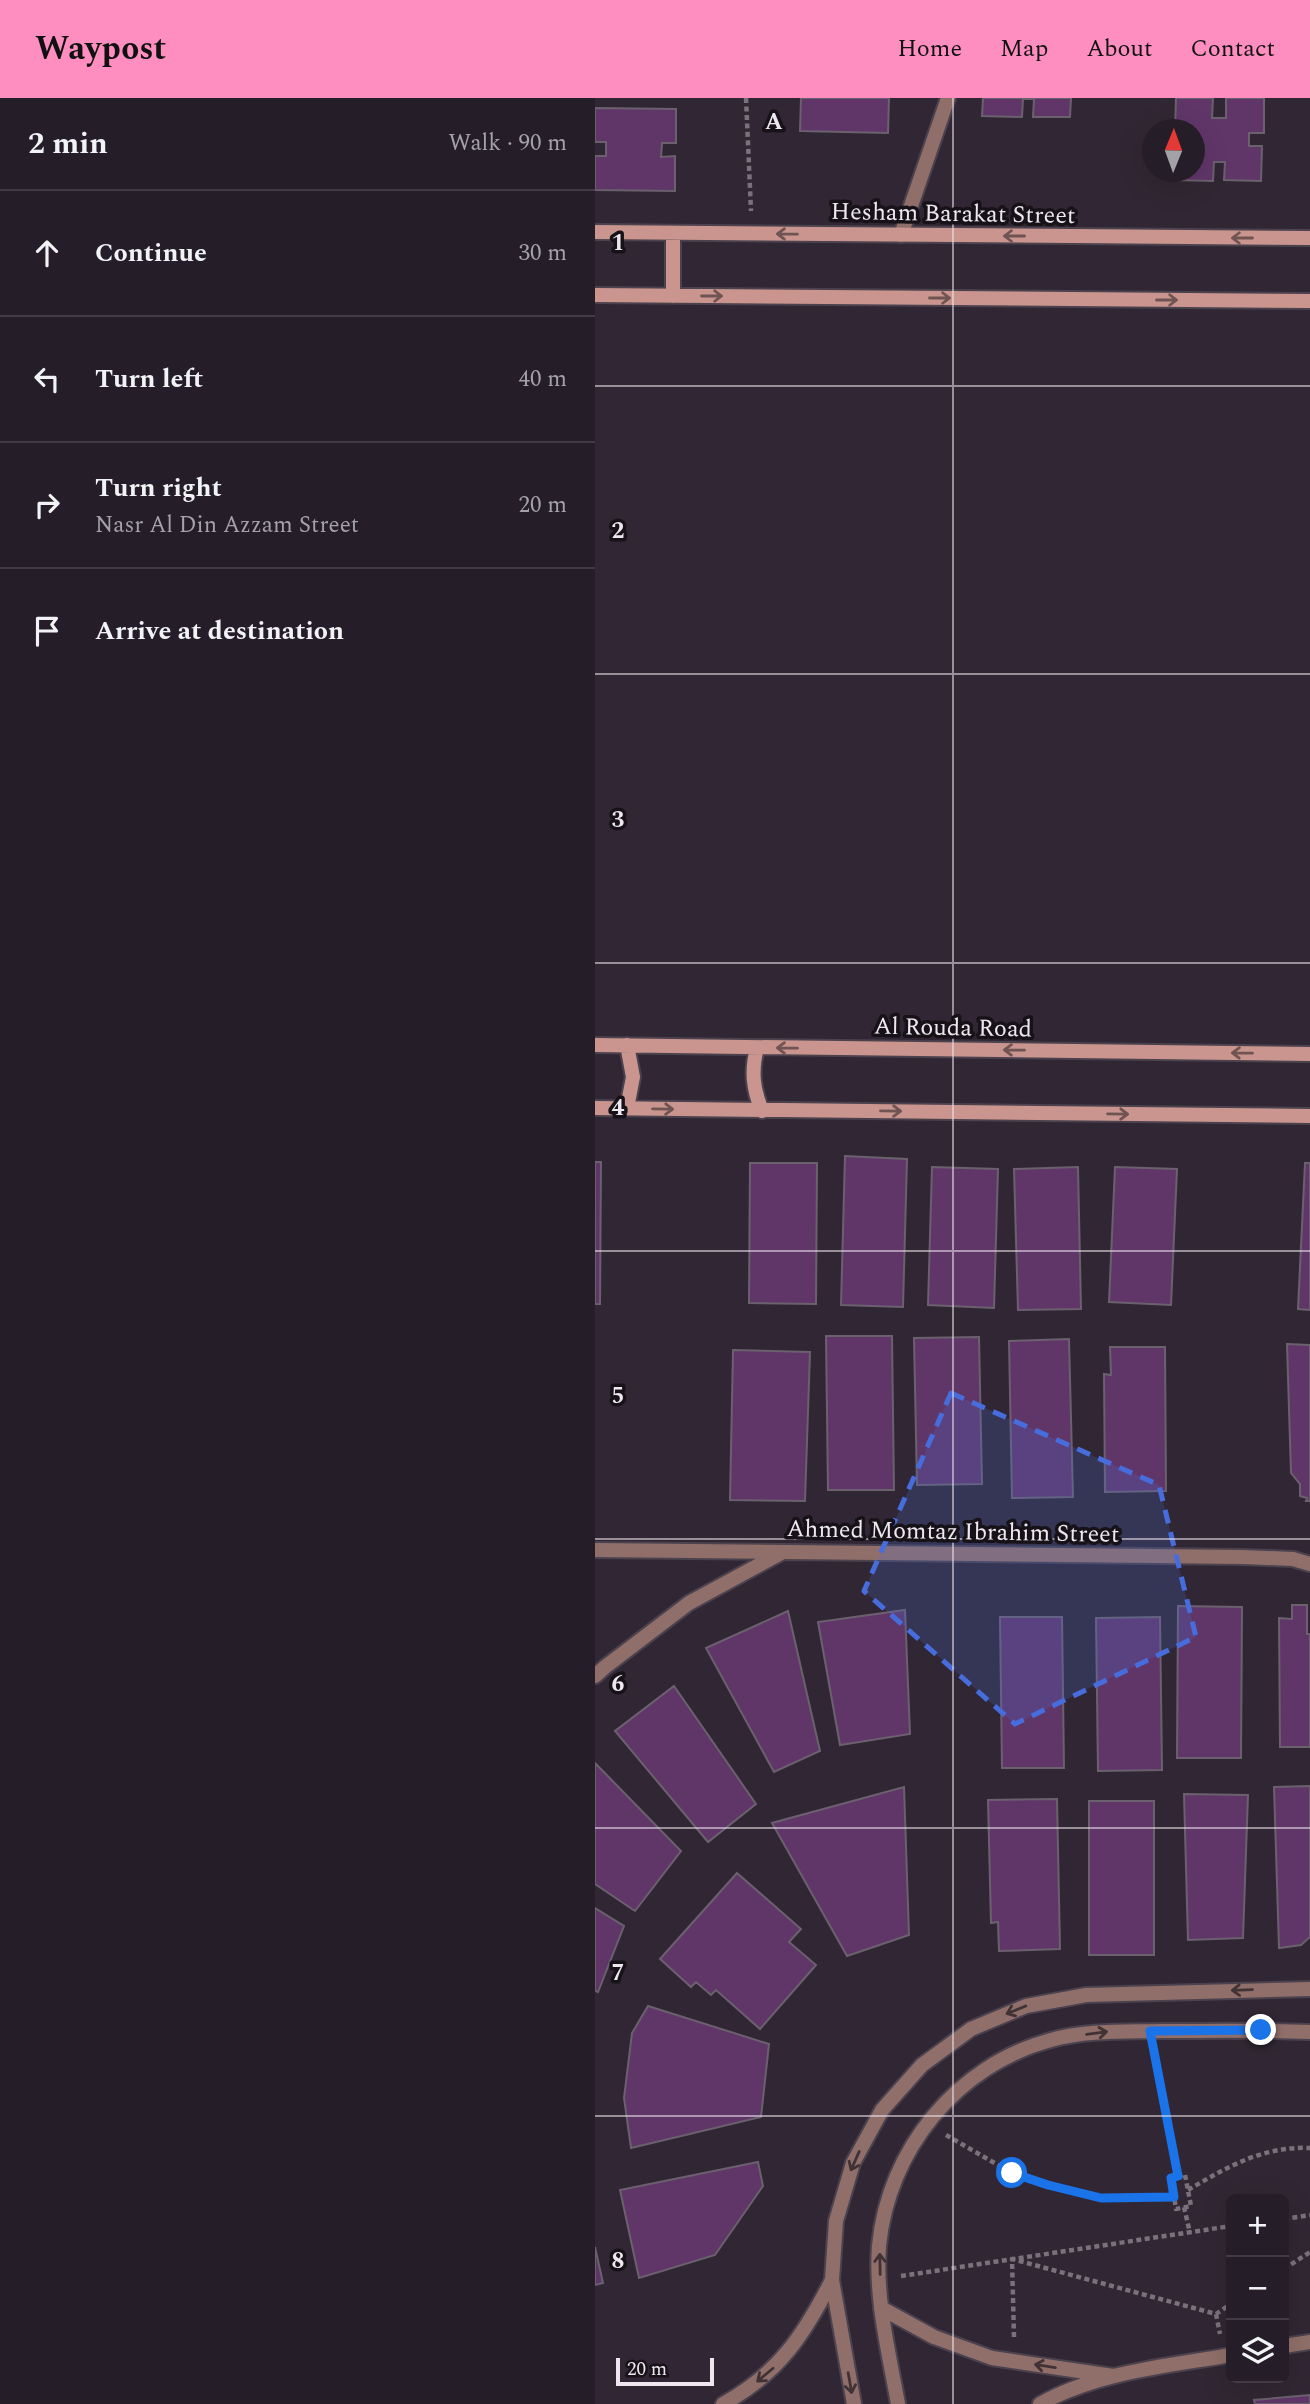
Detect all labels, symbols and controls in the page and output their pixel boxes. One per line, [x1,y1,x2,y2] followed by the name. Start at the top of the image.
[35,24,166,74] text: Waypost
[897,31,962,67] text: Home
[1000,31,1048,67] text: Map
[1086,31,1152,67] text: About
[1190,31,1275,67] text: Contact
[765,105,783,140] text: A
[1142,119,1205,182] north arrow
[28,121,108,167] text: 2 min
[448,126,567,161] text: Walk · 90 m
[830,194,1076,234] street label: Hesham Barakat Street
[612,226,624,261] text: 1
[776,227,799,240] one-way arrow
[1003,229,1026,243] one-way arrow
[1231,231,1254,245] one-way arrow
[95,233,207,273] text: Continue
[28,234,66,272] icon: ahead
[518,236,567,271] text: 30 m
[700,290,723,303] one-way arrow
[928,291,951,305] one-way arrow
[1155,293,1178,307] one-way arrow
[95,359,203,399] text: Turn left
[28,360,66,398] icon: left
[518,362,567,397] text: 40 m
[95,468,222,508] text: Turn right
[28,486,66,524] icon: right
[518,488,567,523] text: 20 m
[95,508,359,543] text: Nasr Al Din Azzam Street
[612,514,625,549] text: 2
[95,611,344,651] text: Arrive at destination
[28,612,66,650] icon: arrive
[612,803,625,838] text: 3
[874,1009,1032,1047] street label: Al Rouda Road
[776,1041,799,1055] one-way arrow
[1003,1043,1026,1057] one-way arrow
[1231,1046,1254,1060] one-way arrow
[612,1091,625,1126] text: 4
[651,1102,674,1116] one-way arrow
[879,1104,902,1118] one-way arrow
[1106,1107,1129,1120] one-way arrow
[612,1379,624,1414] text: 5
[786,1511,1120,1553] street label: Ahmed Momtaz Ibrahim Street
[612,1667,625,1702] text: 6
[612,1956,624,1991] text: 7
[1231,1984,1254,1997] one-way arrow
[1006,2004,1028,2017] one-way arrow
[1245,2014,1276,2045] route end
[1085,2027,1108,2040] one-way arrow
[848,2150,861,2171] one-way arrow
[996,2157,1027,2188] route start
[1226,2194,1289,2383] map controls
[1226,2194,1289,2257] button: +
[612,2244,624,2279] text: 8
[873,2253,886,2276] one-way arrow
[1226,2257,1289,2320] button: −
[1226,2320,1289,2383] button: layers
[616,2355,714,2387] scale bar
[627,2355,667,2384] text: 20 m
[1034,2360,1057,2373] one-way arrow
[756,2367,774,2383] one-way arrow
[844,2371,857,2394] one-way arrow

